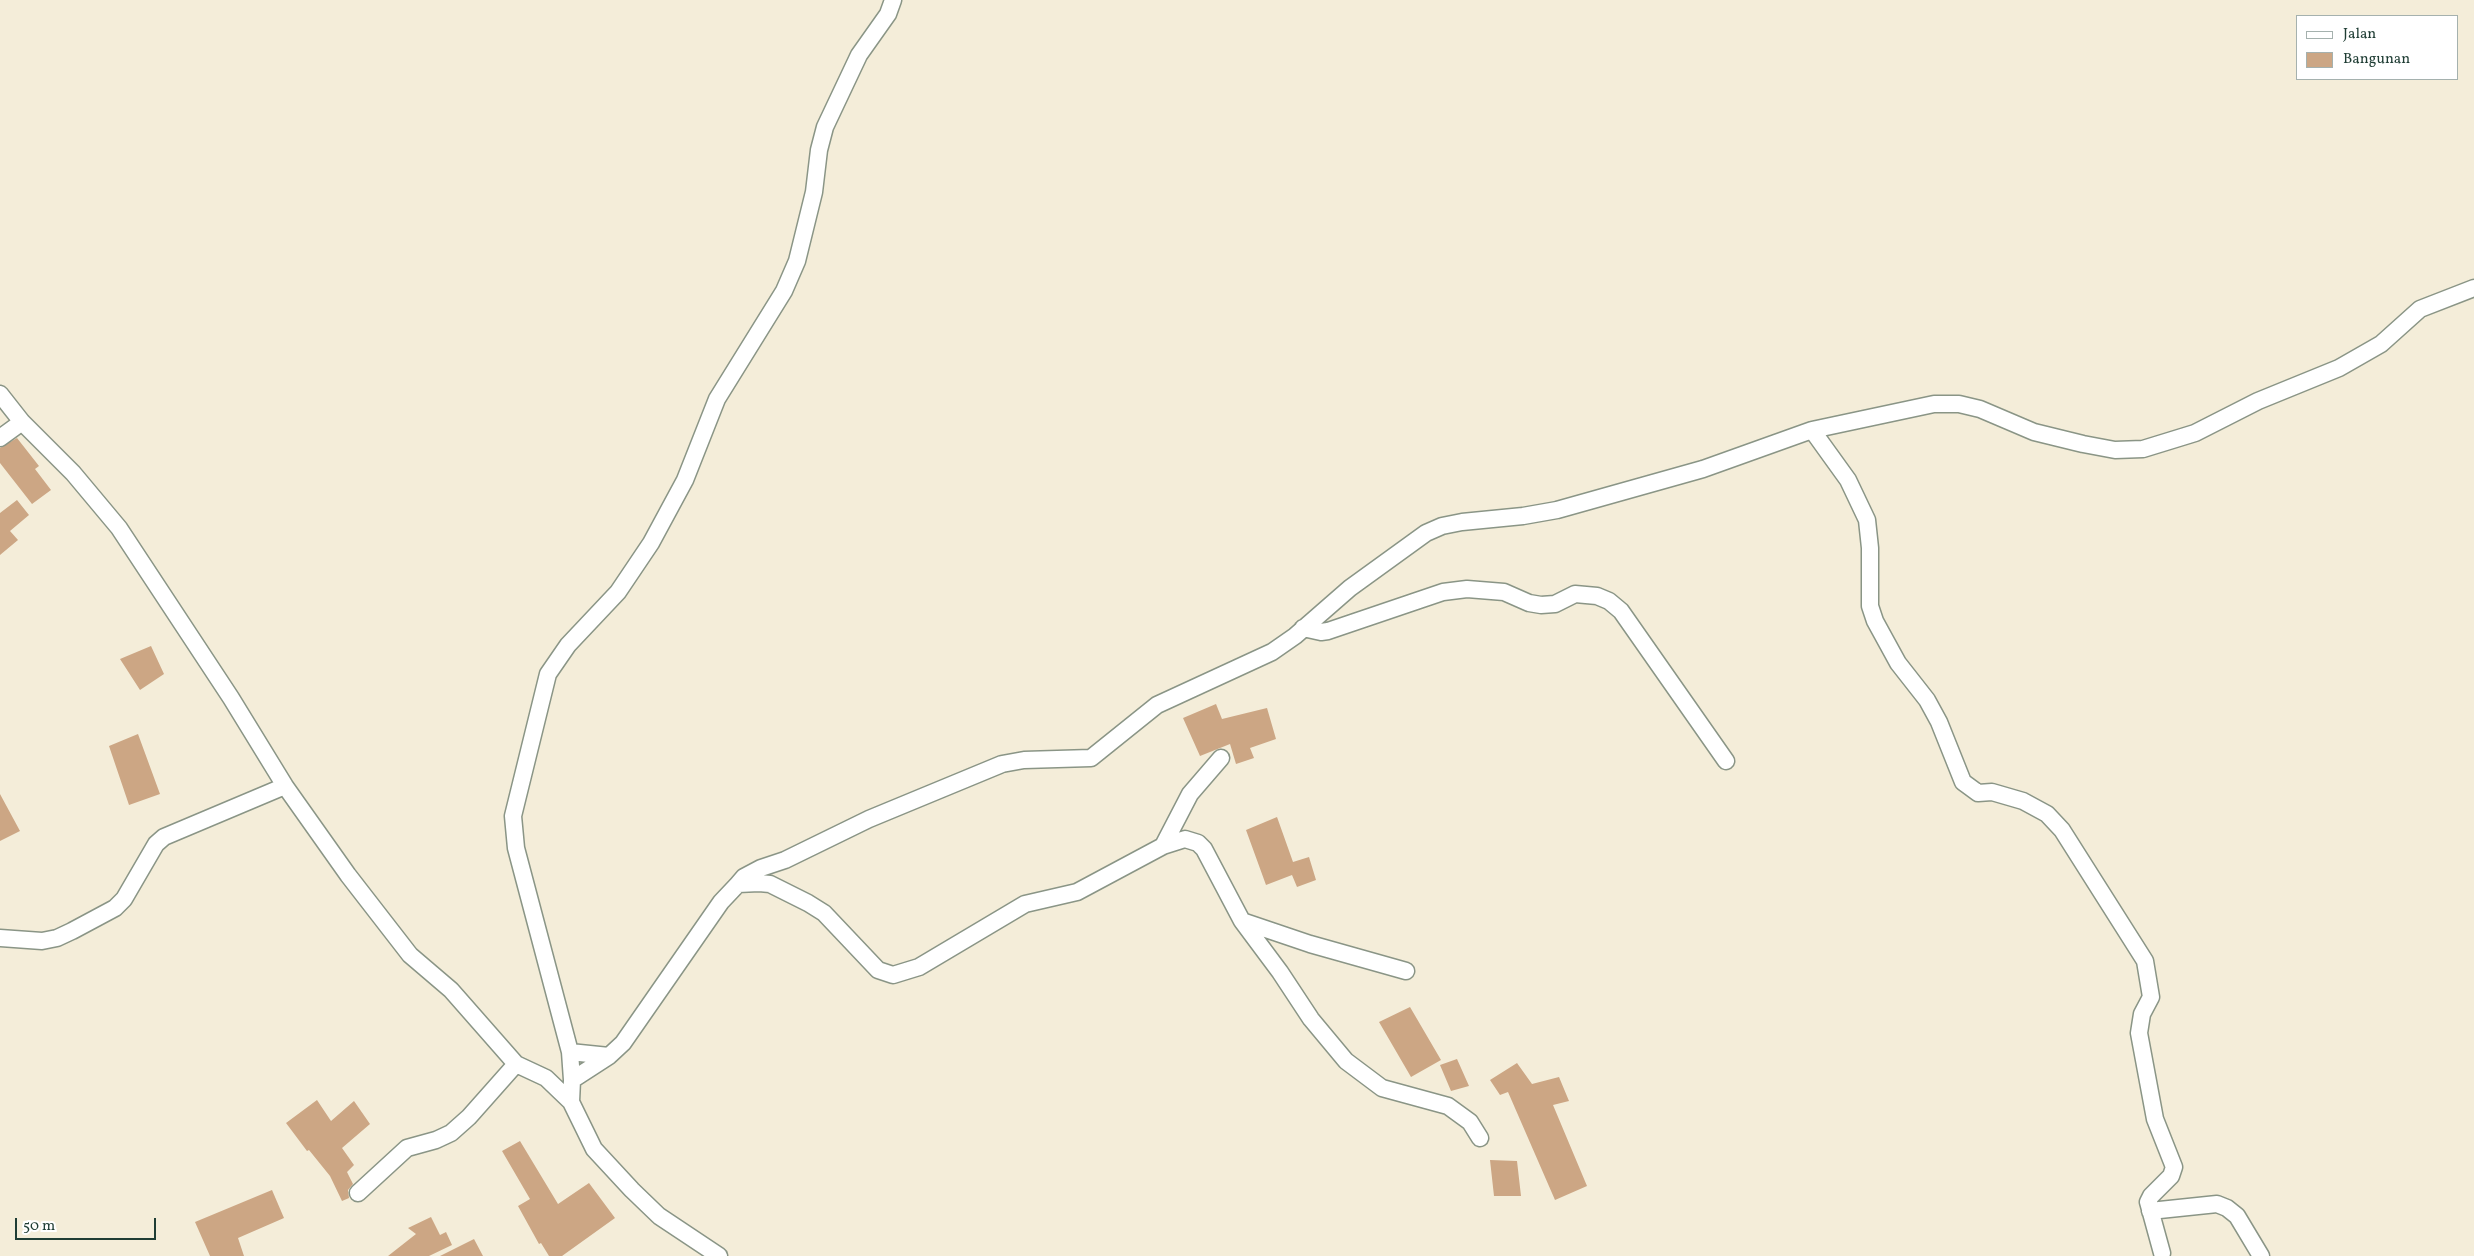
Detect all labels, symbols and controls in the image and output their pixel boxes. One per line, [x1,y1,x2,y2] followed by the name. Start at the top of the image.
[2296,15,2459,80] legend
[2343,24,2376,45] text: Jalan
[2343,49,2410,70] text: Bangunan
[18,1208,159,1240] scale bar
[23,1216,55,1237] text: 50 m

